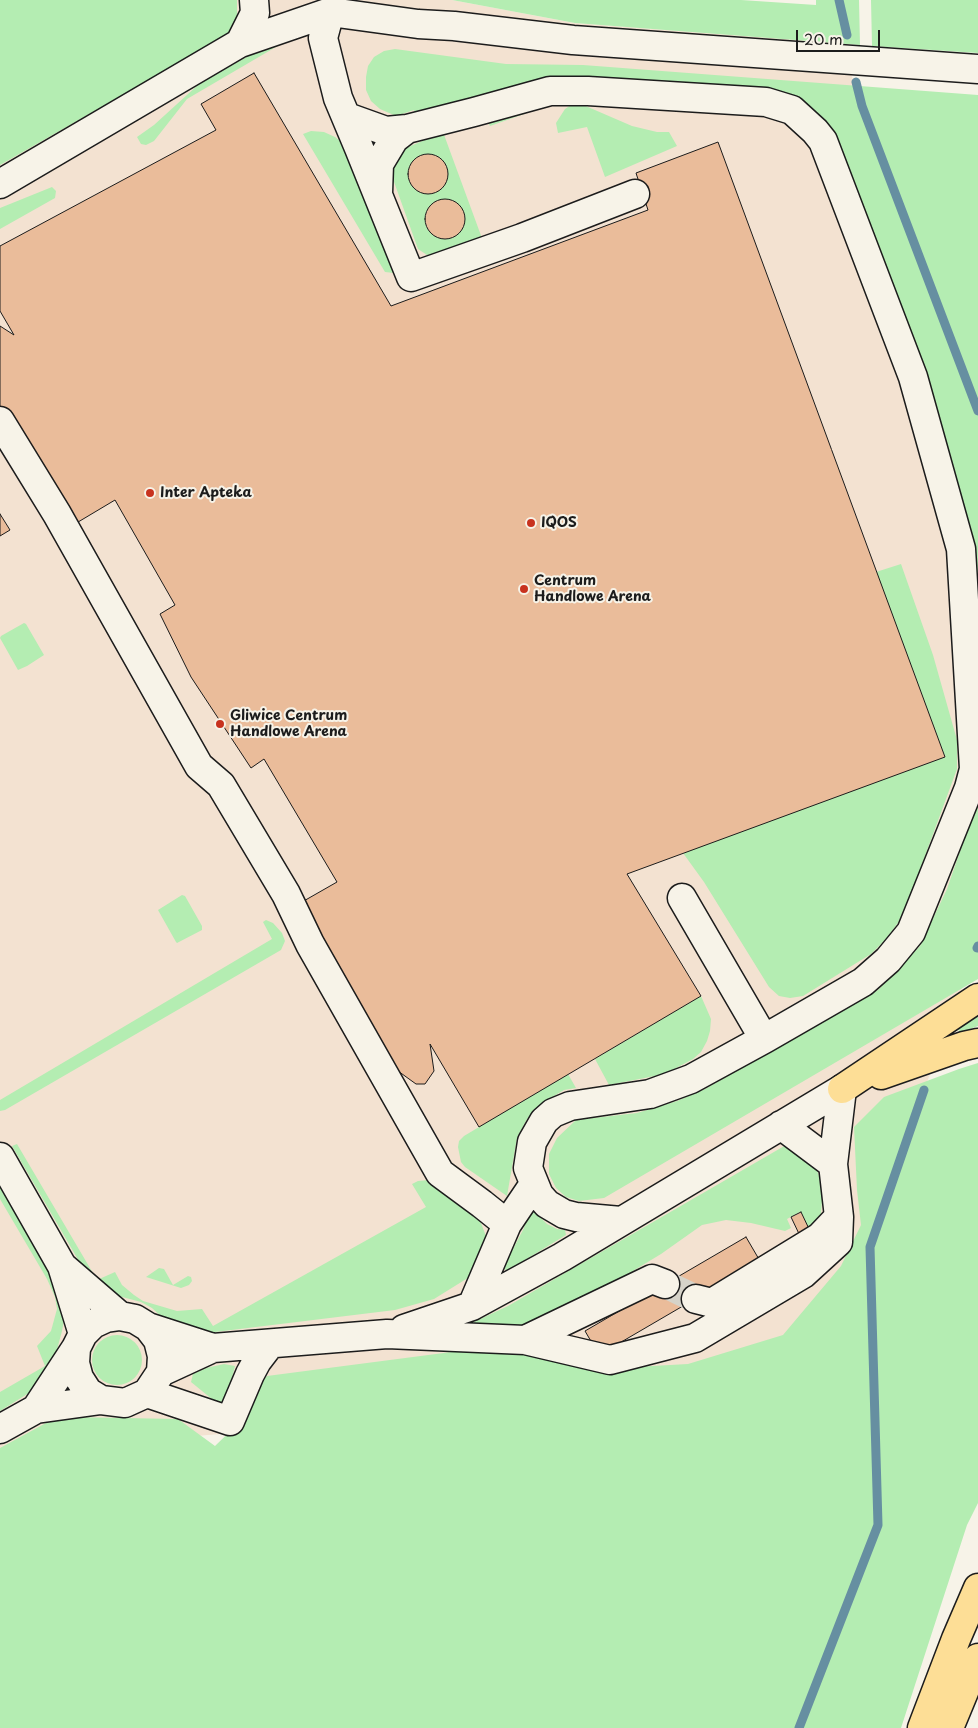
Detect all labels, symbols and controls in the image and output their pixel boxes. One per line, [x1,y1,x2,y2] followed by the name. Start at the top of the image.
[798,20,882,52] scale bar
[804,27,843,50] text: 20 m
[160,485,252,501] place label: Inter Apteka
[144,487,156,499] marker: Inter Apteka
[541,515,577,531] place label: IQOS
[525,517,537,529] marker: IQOS
[534,573,651,606] place label: Centrum Handlowe Arena
[518,583,530,595] marker: Centrum Handlowe Arena
[230,708,347,740] place label: Gliwice Centrum Handlowe Arena
[214,718,226,730] marker: Gliwice Centrum Handlowe Arena

